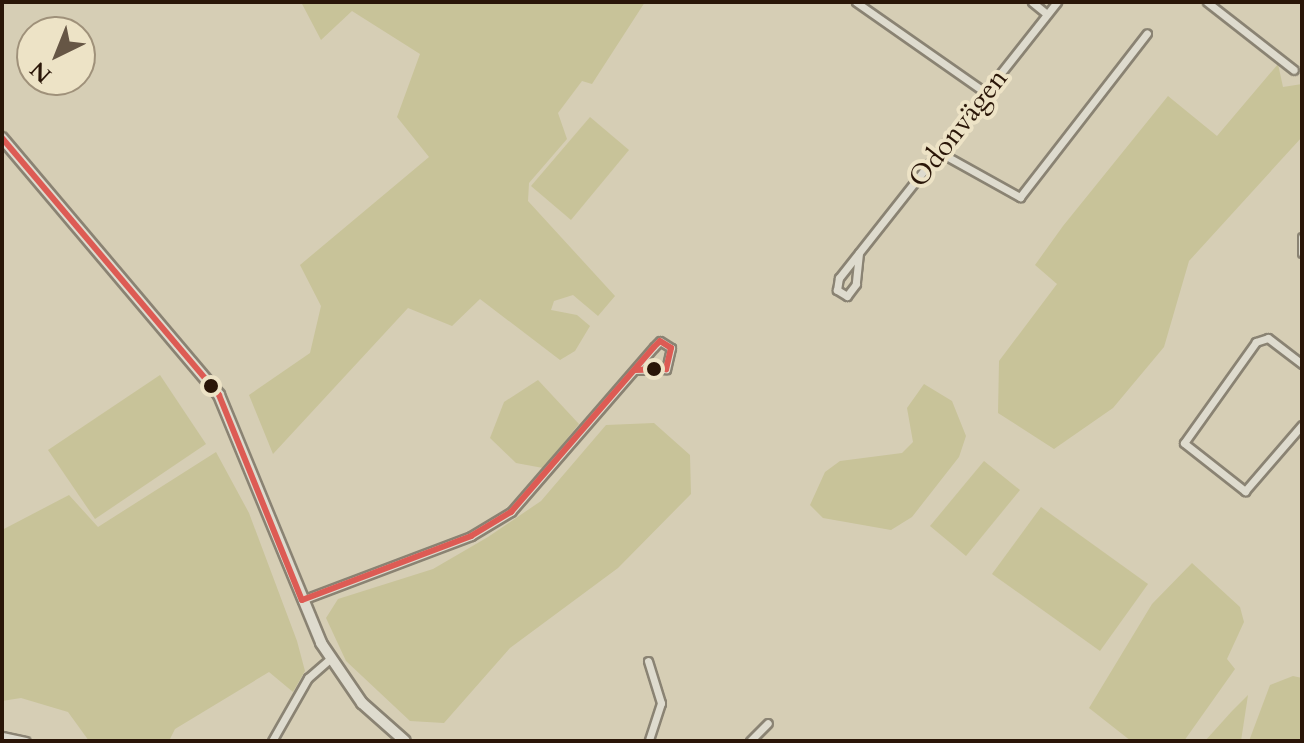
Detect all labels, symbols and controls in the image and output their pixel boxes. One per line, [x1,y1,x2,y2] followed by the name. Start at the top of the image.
[16,16,96,96] north arrow
[24,55,58,90] text: N
[901,62,1015,194] street label: Odonvägen
[646,361,662,377] unlabelled marker
[203,378,219,394] unlabelled marker

